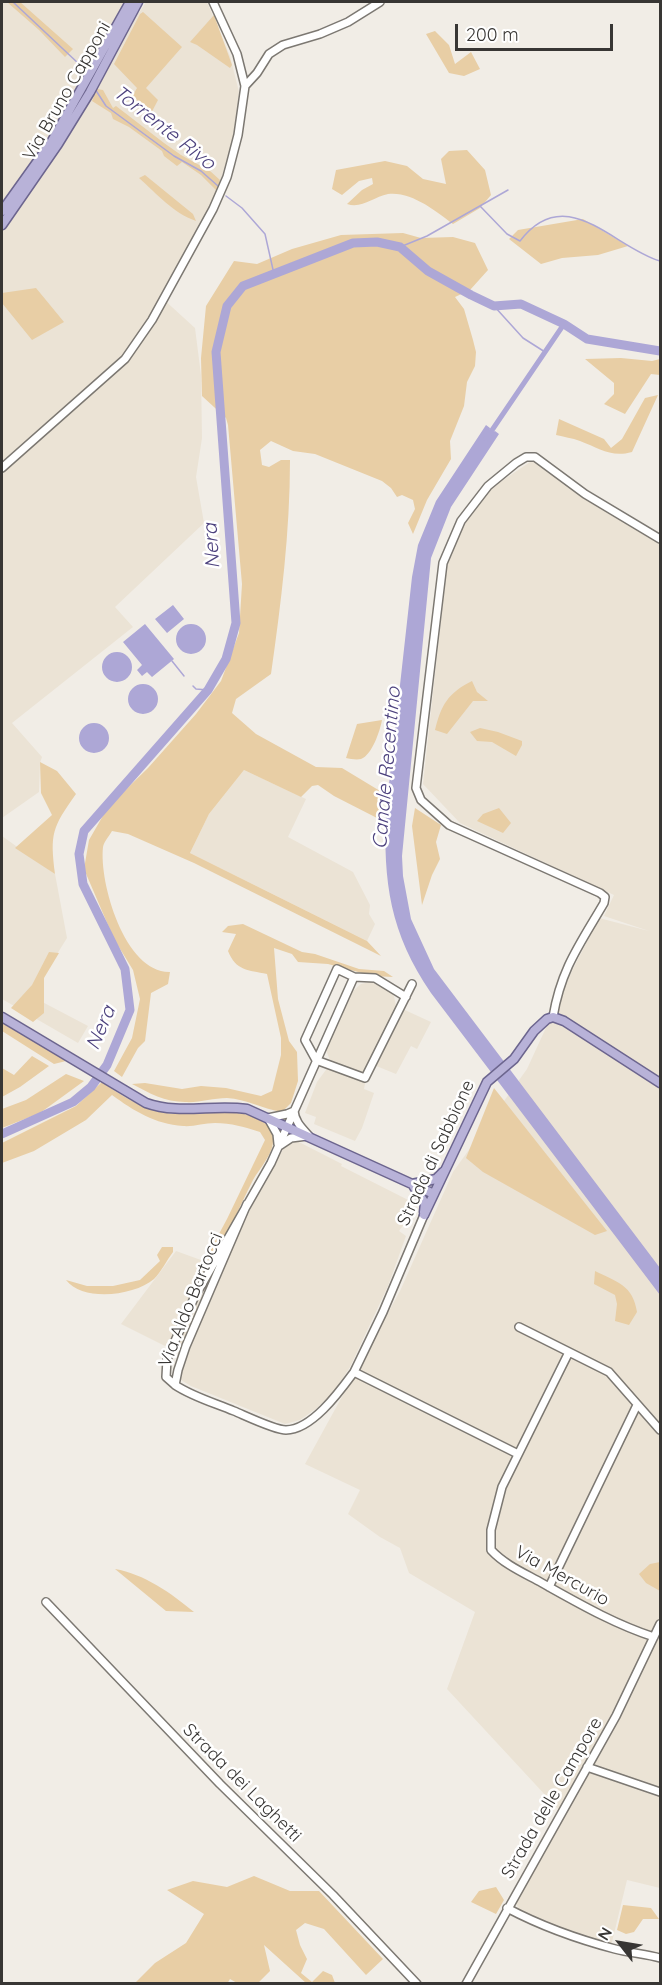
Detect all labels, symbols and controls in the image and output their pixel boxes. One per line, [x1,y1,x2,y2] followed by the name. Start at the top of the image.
[458,12,616,50] scale bar
[19,18,115,164] street label: Via Bruno Capponi
[466,23,519,46] text: 200 m
[108,81,220,175] water label: Torrente Rivo
[198,522,226,570] water label: Nera
[368,686,406,850] water label: Canale Recentino
[81,1002,121,1054] water label: Nera
[393,1077,479,1229] street label: Strada di Sabbione
[154,1230,228,1370] street label: Via Aldo Bartocci
[511,1541,613,1611] street label: Via Mercurio
[497,1714,607,1882] street label: Strada delle Campore
[178,1719,306,1847] street label: Strada dei Laghetti
[590,1913,650,1973] north arrow
[593,1924,616,1944] text: N

